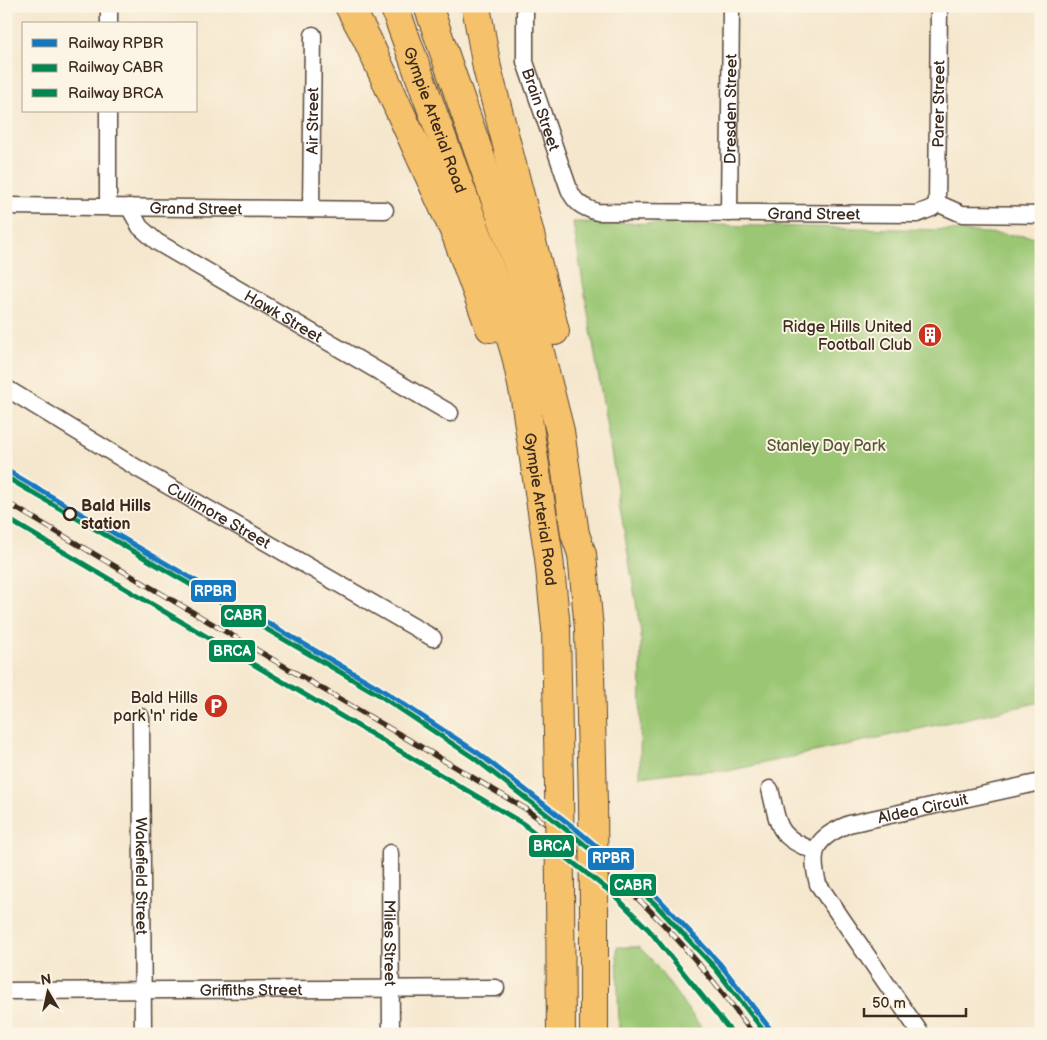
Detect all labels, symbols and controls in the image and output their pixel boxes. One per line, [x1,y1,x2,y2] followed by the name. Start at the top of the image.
[22,22,198,112] legend
[68,34,164,53] text: Railway RPBR
[399,44,469,196] street label: Gympie Arterial Road
[721,54,742,164] street label: Dresden Street
[68,58,163,77] text: Railway CABR
[930,60,949,148] street label: Parer Street
[517,66,563,154] street label: Brain Street
[68,84,164,103] text: Railway BRCA
[304,87,323,155] street label: Air Street
[150,200,243,219] street label: Grand Street
[767,205,860,225] street label: Grand Street
[240,287,325,347] street label: Hawk Street
[782,318,912,355] place label: Ridge Hills United Football Club
[917,322,943,348] building icon: Ridge Hills United Football Club
[519,432,560,587] street label: Gympie Arterial Road
[767,437,885,456] park label: Stanley Day Park
[163,479,274,554] street label: Cullimore Street
[81,497,151,534] place label: Bald Hills station
[63,507,77,521] marker: Bald Hills station
[190,579,237,603] line badge: RPBR
[194,583,232,600] text: RPBR
[220,604,267,628] line badge: CABR
[224,607,262,624] text: CABR
[208,639,256,663] line badge: BRCA
[213,643,251,660] text: BRCA
[113,689,199,726] place label: Bald Hills park 'n' ride
[203,693,229,719] parking icon: Bald Hills park 'n' ride
[876,790,970,828] street label: Aldea Circuit
[131,817,150,935] street label: Wakefield Street
[528,834,575,858] line badge: BRCA
[533,838,571,855] text: BRCA
[587,847,635,871] line badge: RPBR
[592,850,630,867] text: RPBR
[609,873,657,897] line badge: CABR
[614,877,652,894] text: CABR
[379,900,399,986] street label: Miles Street
[22,968,72,1018] north arrow
[40,970,53,989] text: N
[200,981,302,1001] street label: Griffiths Street
[864,985,967,1017] scale bar
[872,994,906,1013] text: 50 m

